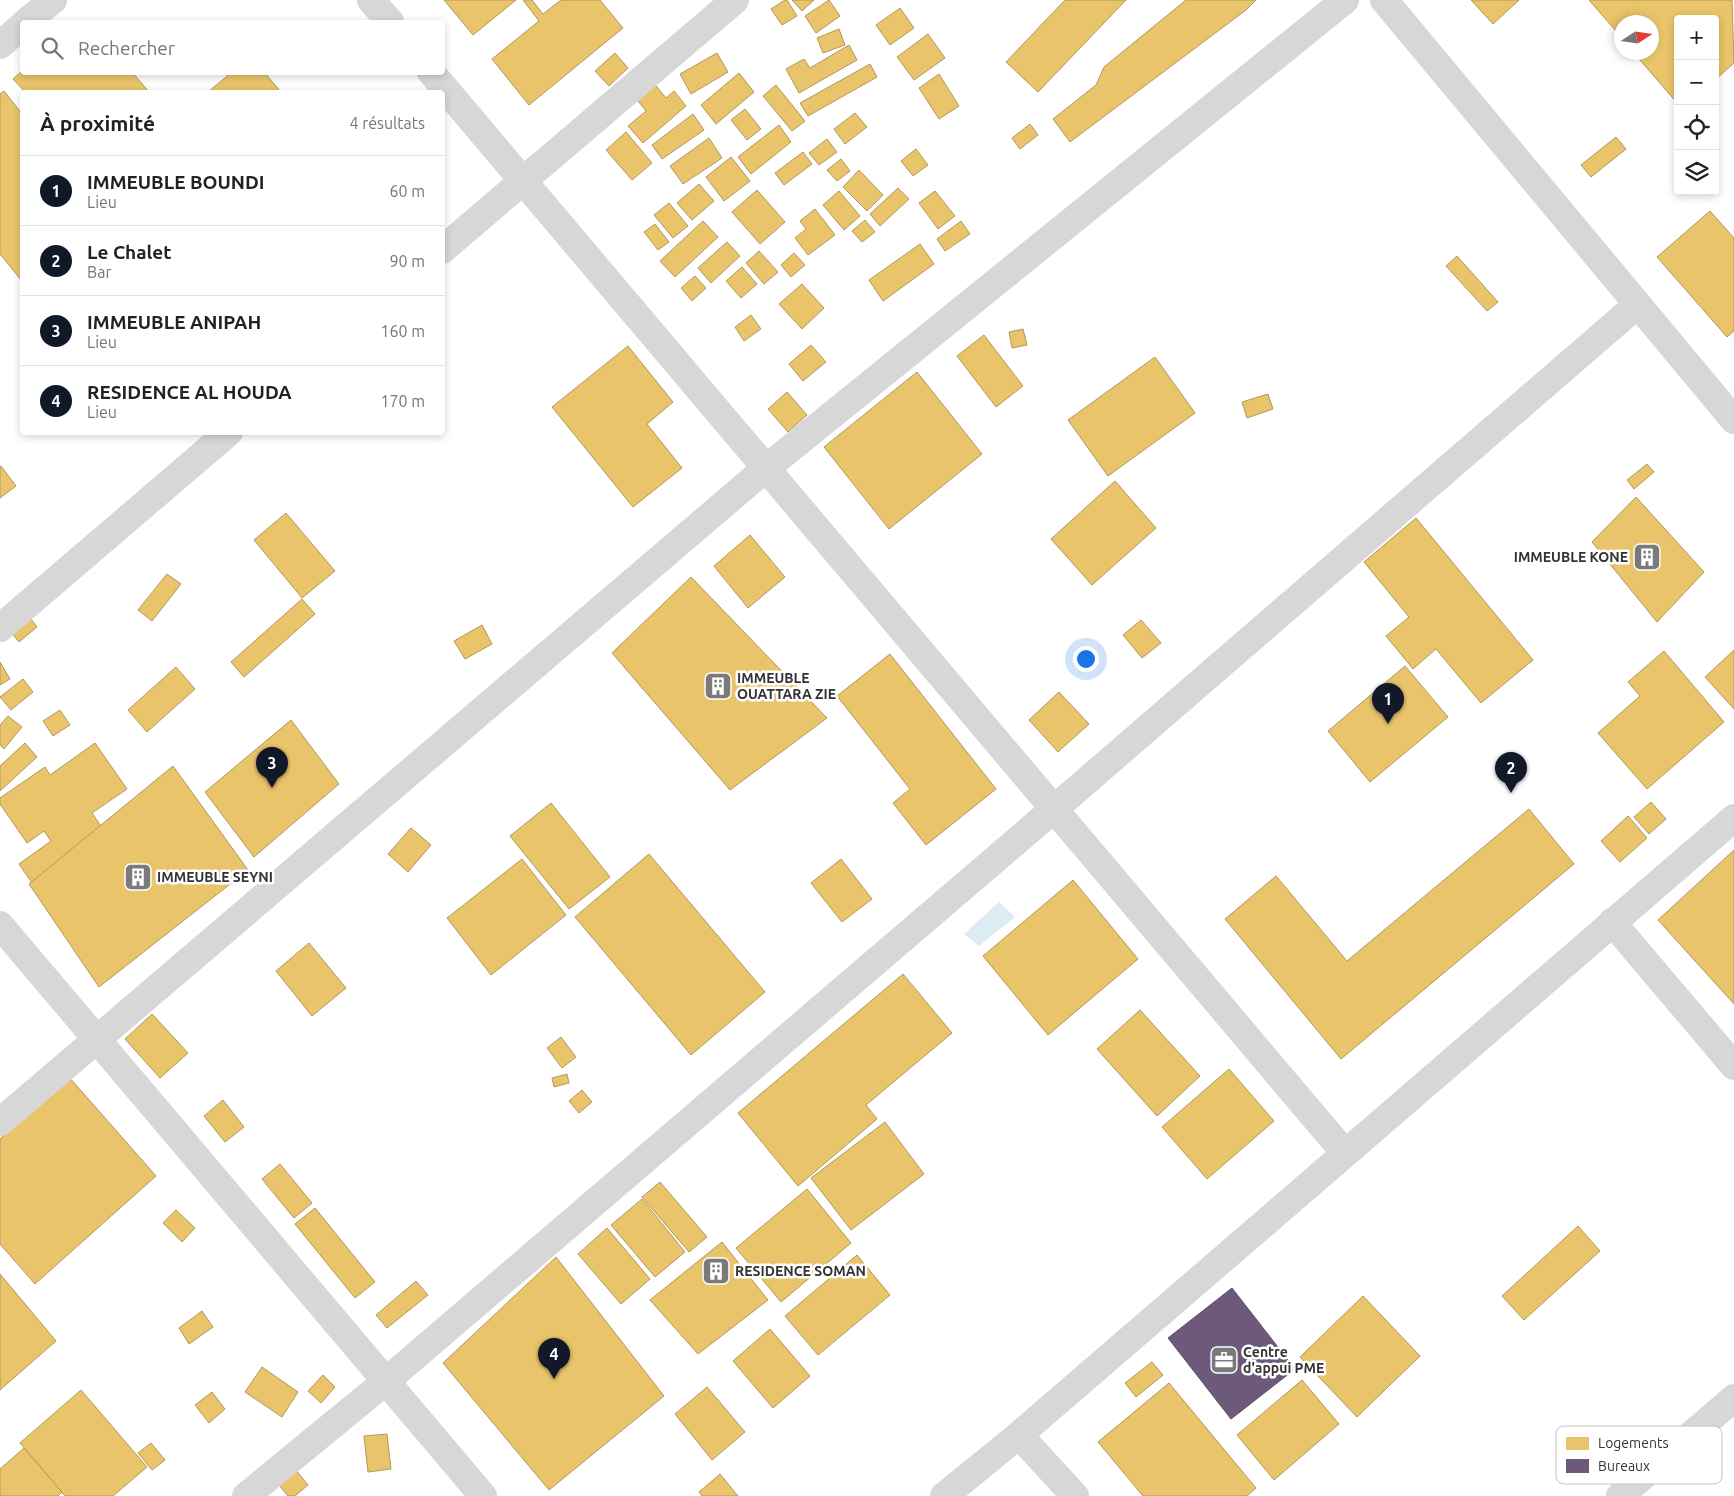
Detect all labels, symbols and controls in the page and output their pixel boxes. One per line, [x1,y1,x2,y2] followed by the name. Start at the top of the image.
[1614,15,1659,60] north arrow
[1674,15,1719,195] map controls
[1674,15,1719,60] button: +
[20,20,445,75] search box
[38,34,66,62] icon: search
[78,37,175,59] text: Rechercher
[1674,60,1719,105] button: −
[1674,105,1719,150] button: locate
[40,111,155,135] text: À proximité
[349,114,425,132] text: 4 résultats
[1674,150,1719,195] button: layers
[87,171,265,193] text: IMMEUBLE BOUNDI
[51,182,61,200] text: 1
[389,182,425,200] text: 60 m
[87,193,117,211] text: Lieu
[87,241,171,263] text: Le Chalet
[51,252,61,270] text: 2
[389,252,425,270] text: 90 m
[87,263,111,281] text: Bar
[87,311,261,333] text: IMMEUBLE ANIPAH
[51,322,61,340] text: 3
[380,322,425,340] text: 160 m
[87,333,117,351] text: Lieu
[87,381,292,403] text: RESIDENCE AL HOUDA
[51,392,61,410] text: 4
[380,392,425,410] text: 170 m
[87,403,117,421] text: Lieu
[1632,542,1662,572] building icon: IMMEUBLE KONE
[1514,549,1628,565] place label: IMMEUBLE KONE
[1073,646,1099,672] your location
[737,670,836,702] place label: IMMEUBLE OUATTARA ZIE
[703,671,733,701] building icon: IMMEUBLE OUATTARA ZIE
[1372,683,1404,724] pin: 1
[256,747,288,788] pin: 3
[1495,752,1527,793] pin: 2
[123,862,153,892] building icon: IMMEUBLE SEYNI
[157,869,273,885] place label: IMMEUBLE SEYNI
[701,1256,731,1286] building icon: RESIDENCE SOMAN
[735,1263,866,1279] place label: RESIDENCE SOMAN
[538,1338,570,1379] pin: 4
[1243,1344,1324,1376] place label: Centre d'appui PME
[1209,1345,1239,1375] office icon: Centre d'appui PME
[1556,1426,1722,1484] legend
[1598,1435,1668,1451] text: Logements
[1598,1458,1650,1474] text: Bureaux

